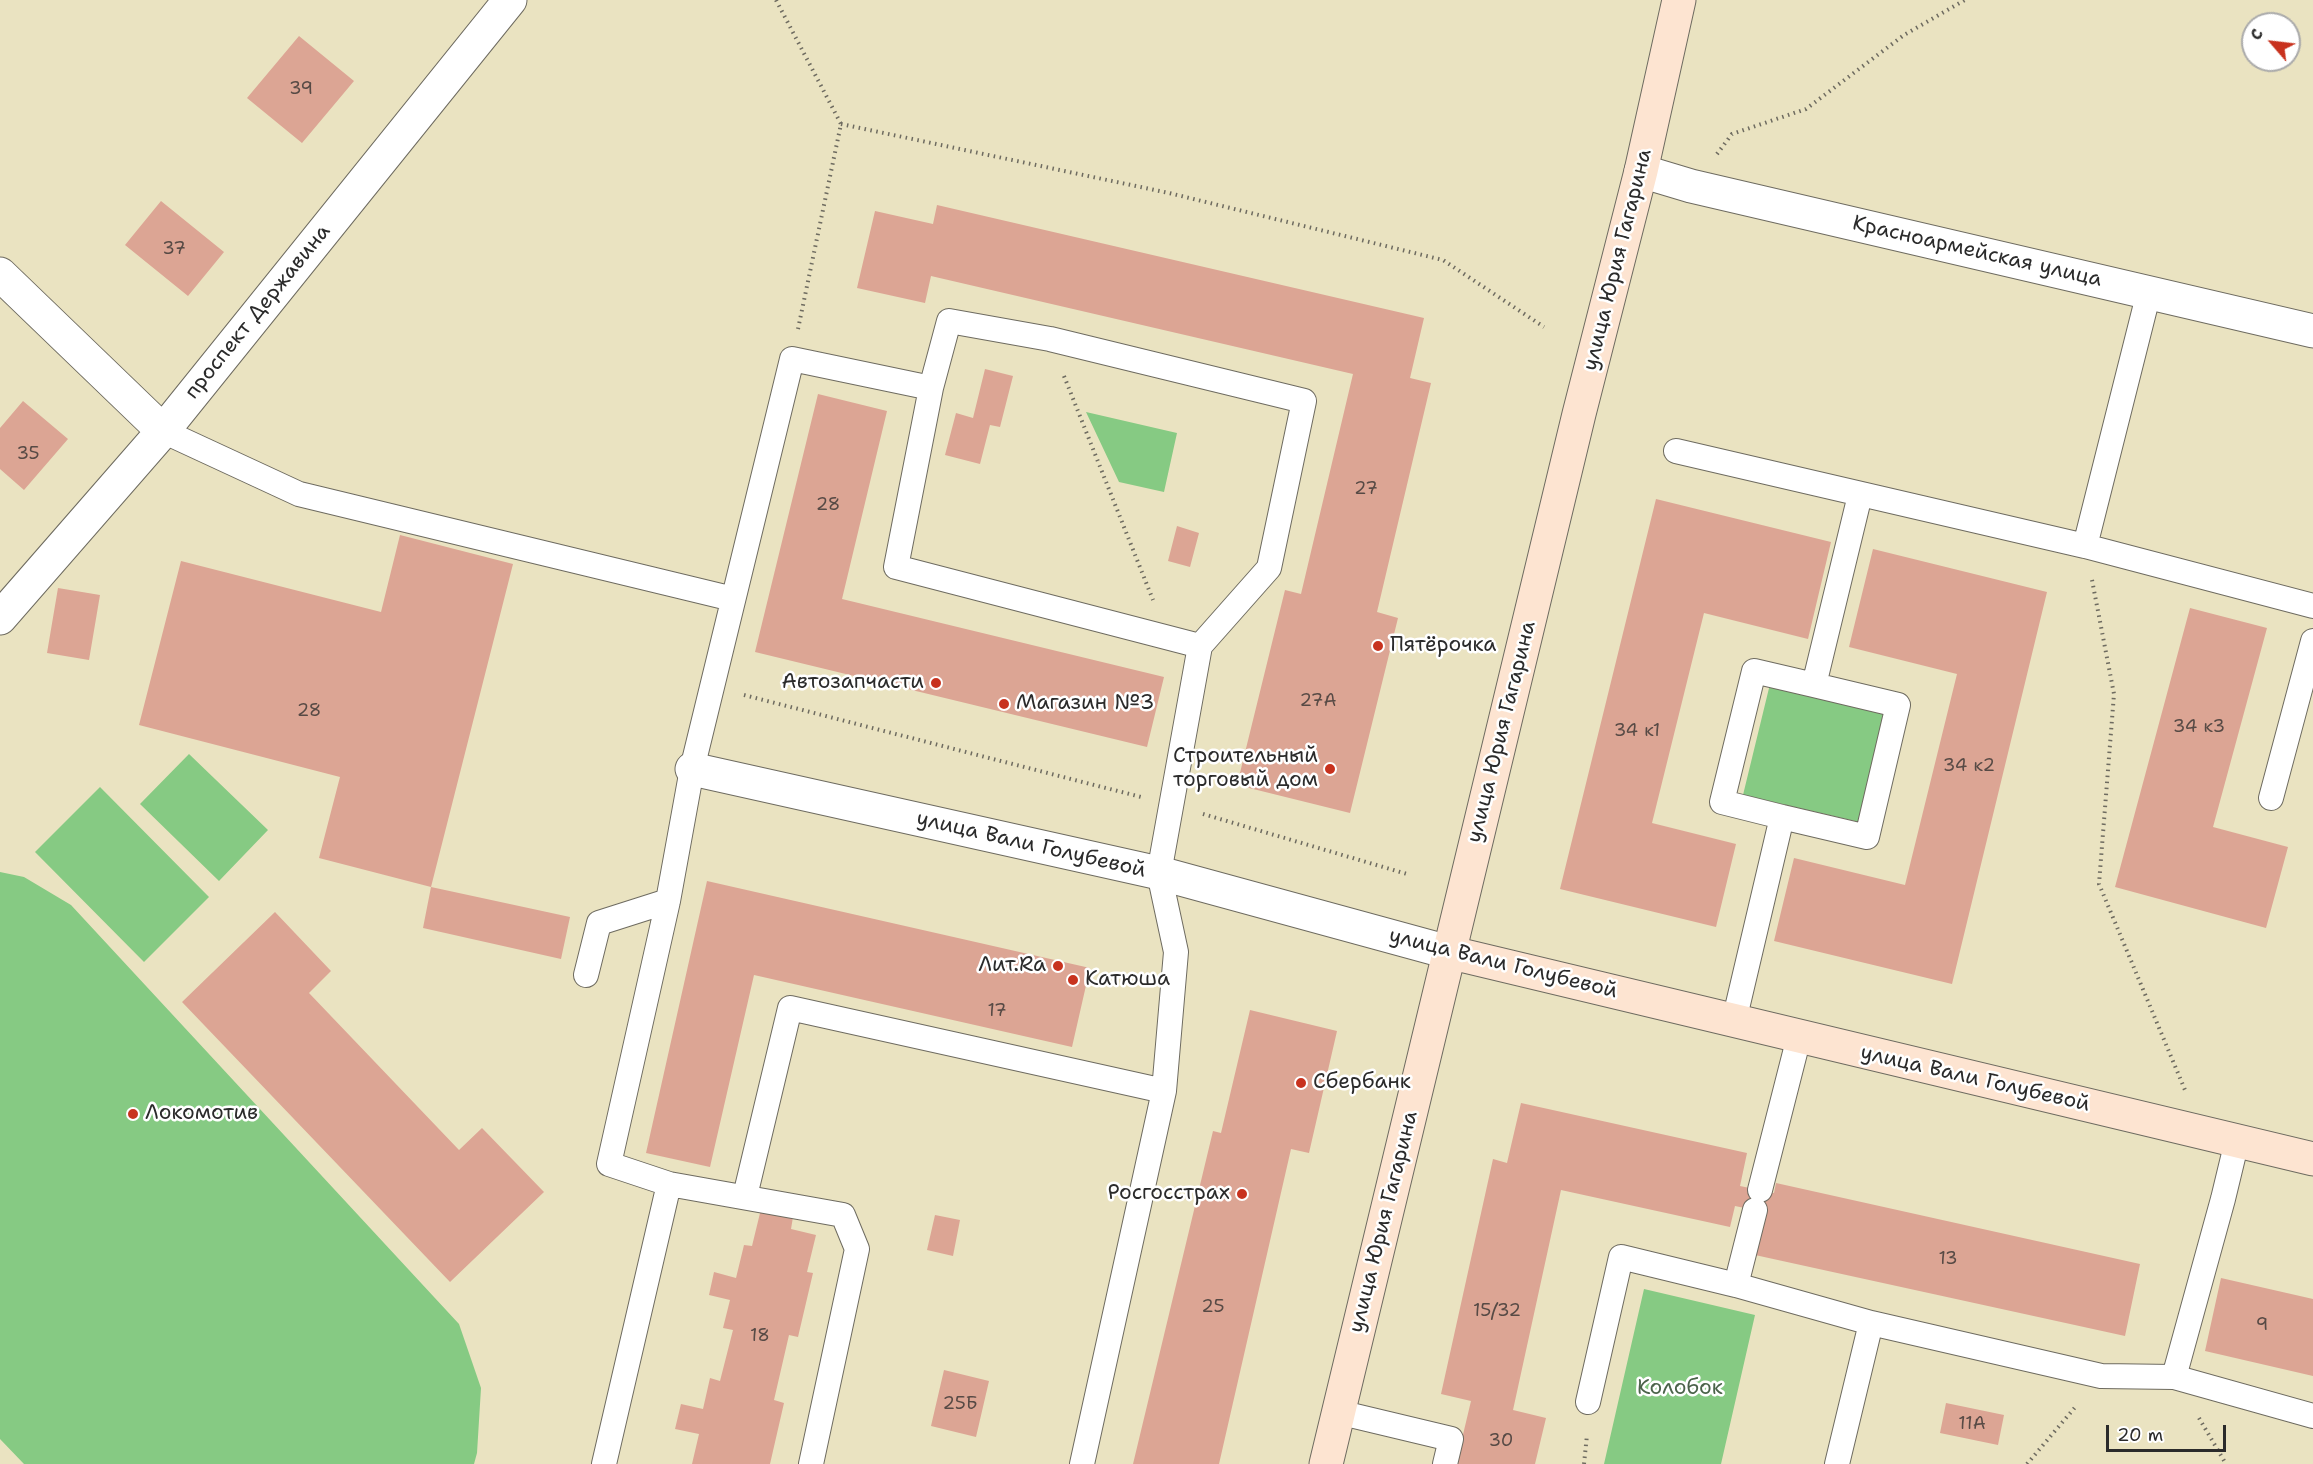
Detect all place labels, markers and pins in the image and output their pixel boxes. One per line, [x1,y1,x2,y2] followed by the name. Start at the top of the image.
[1390,633,1496,659] place label: Пятёрочка
[1371,639,1385,653] marker: Пятёрочка
[781,670,924,696] place label: Автозапчасти
[929,676,943,690] marker: Автозапчасти
[1016,691,1154,717] place label: Магазин №3
[997,697,1011,711] marker: Магазин №3
[1173,744,1318,794] place label: Строительный торговый дом
[1323,762,1337,776] marker: Строительный торговый дом
[978,953,1046,979] place label: Лит.Ra
[1051,959,1065,973] marker: Лит.Ra
[1085,967,1170,993] place label: Катюша
[1066,973,1080,987] marker: Катюша
[1313,1070,1411,1096] place label: Сбербанк
[1294,1076,1308,1090] marker: Сбербанк
[145,1101,258,1127] place label: Локомотив
[126,1107,140,1121] marker: Локомотив
[1108,1181,1230,1207] place label: Росгосстрах
[1235,1187,1249,1201] marker: Росгосстрах

